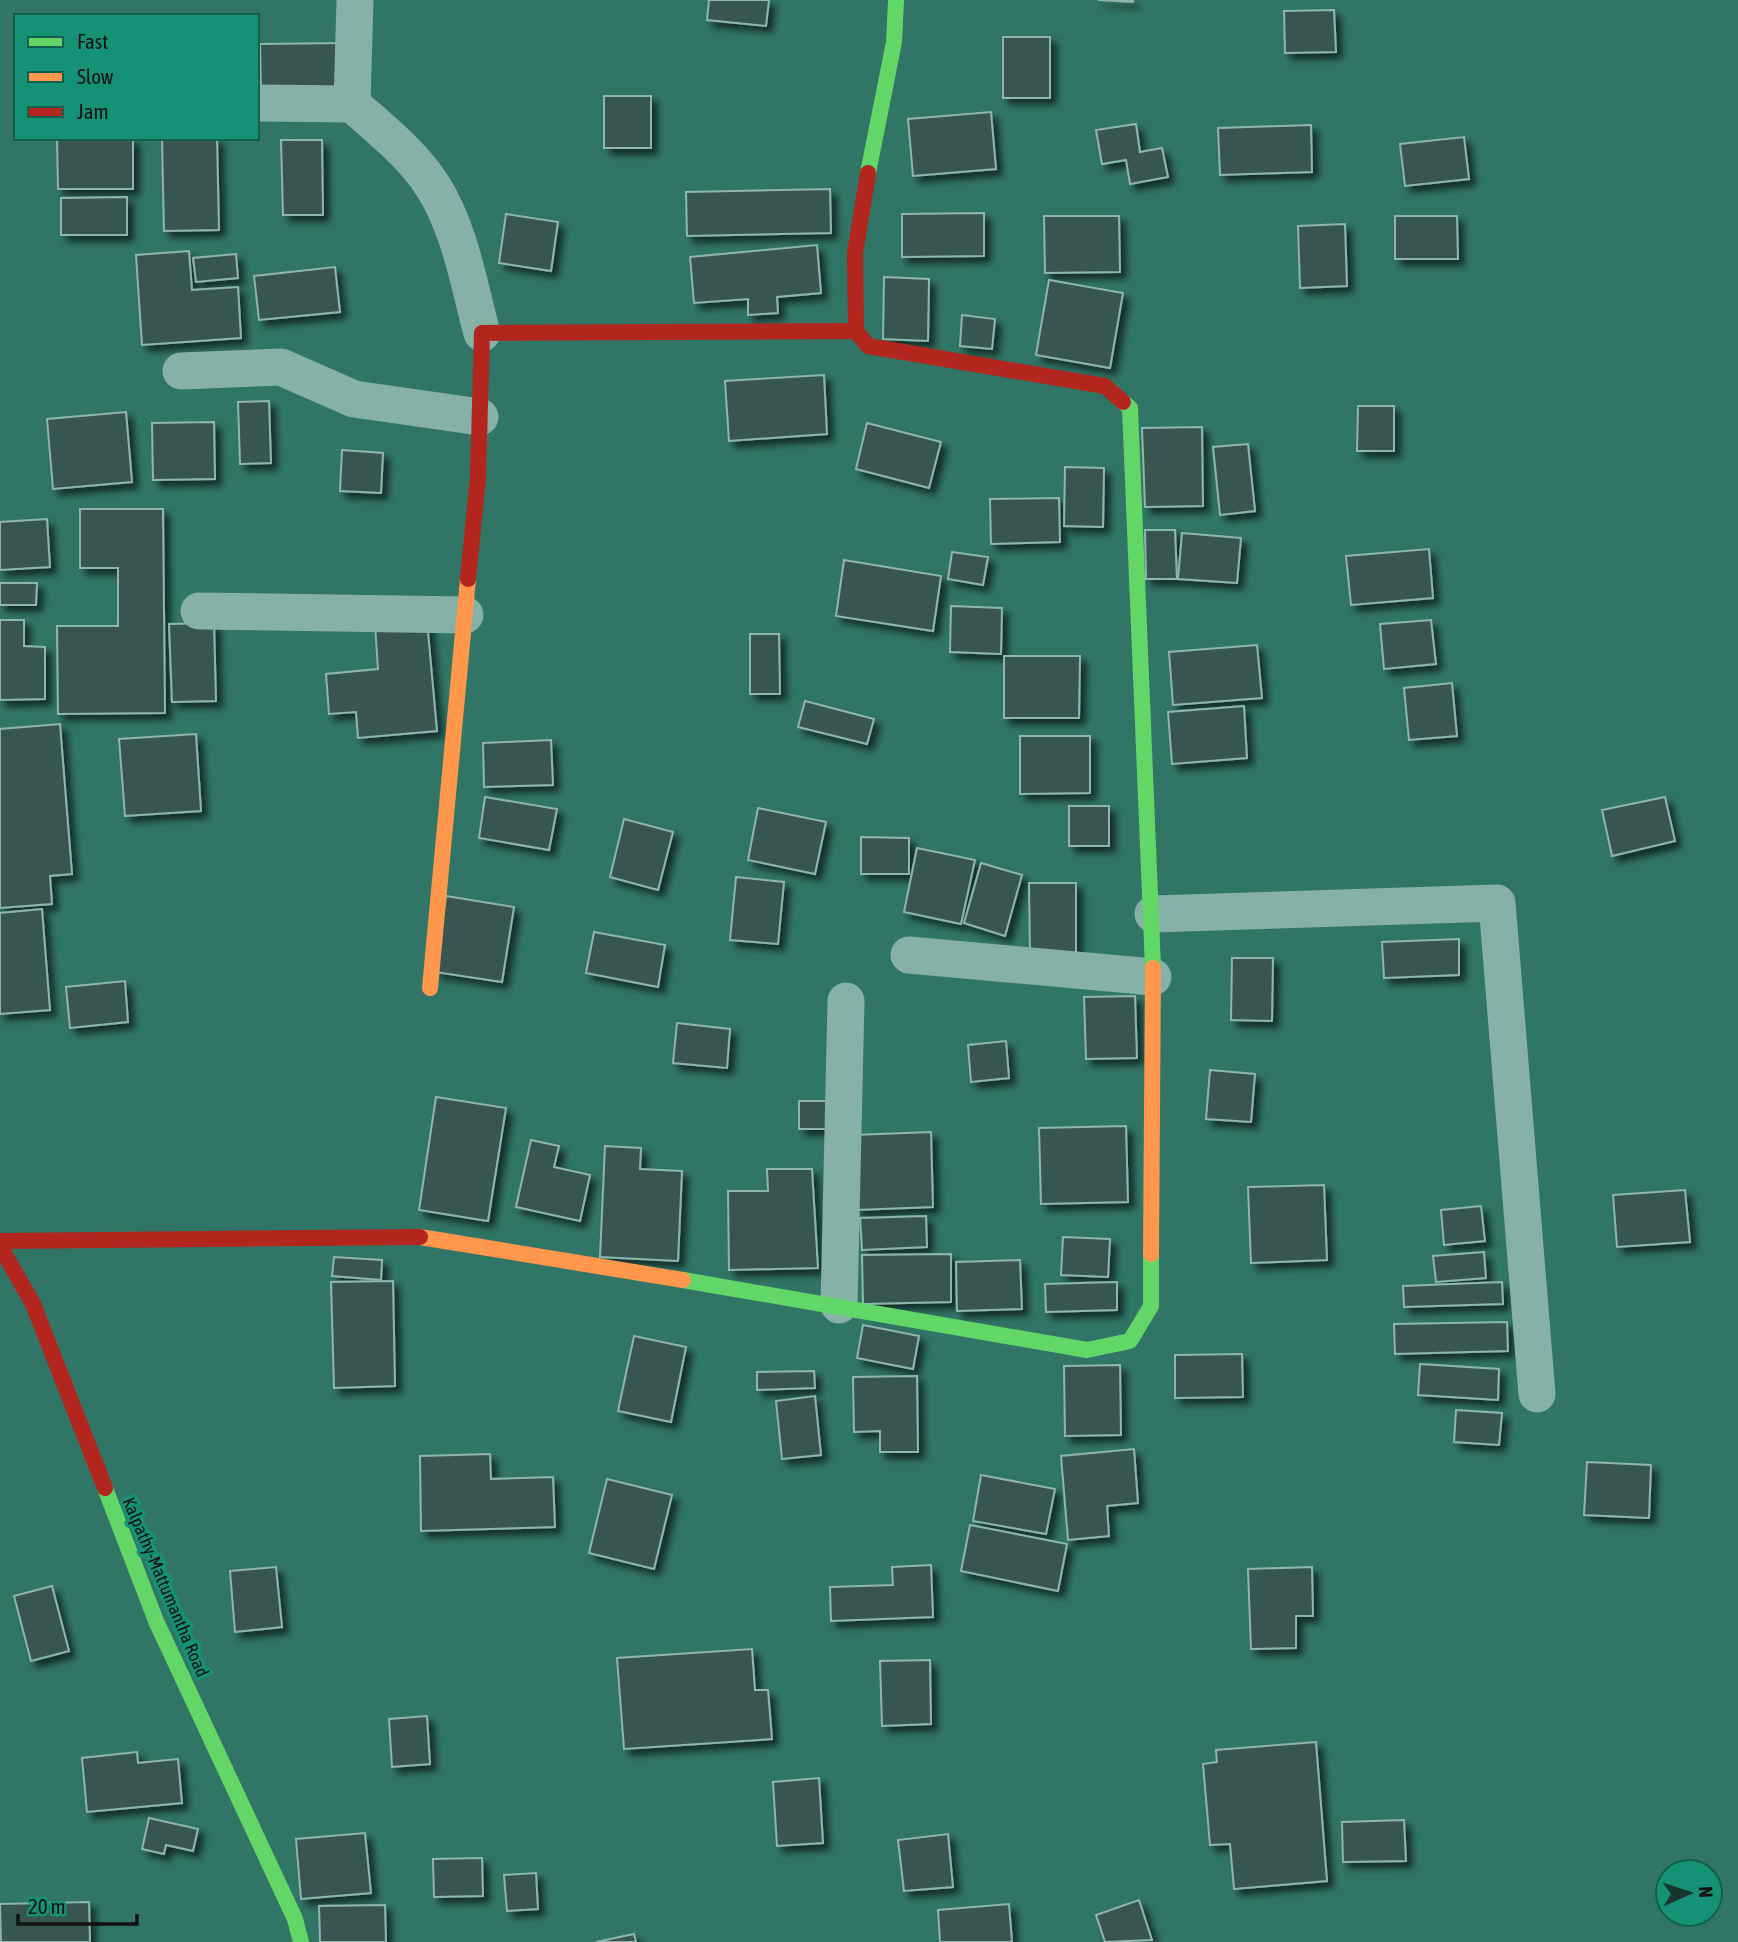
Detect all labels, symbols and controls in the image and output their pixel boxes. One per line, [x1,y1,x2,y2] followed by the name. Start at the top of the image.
[14,14,259,140] legend
[77,29,108,53] text: Fast
[77,64,114,88] text: Slow
[77,99,109,123] text: Jam
[119,1494,213,1680] street label: Kalpathy-Mattumantha Road
[1654,1858,1724,1928] north arrow
[18,1882,136,1926] scale bar
[1695,1886,1717,1898] text: N
[28,1894,66,1918] text: 20 m

